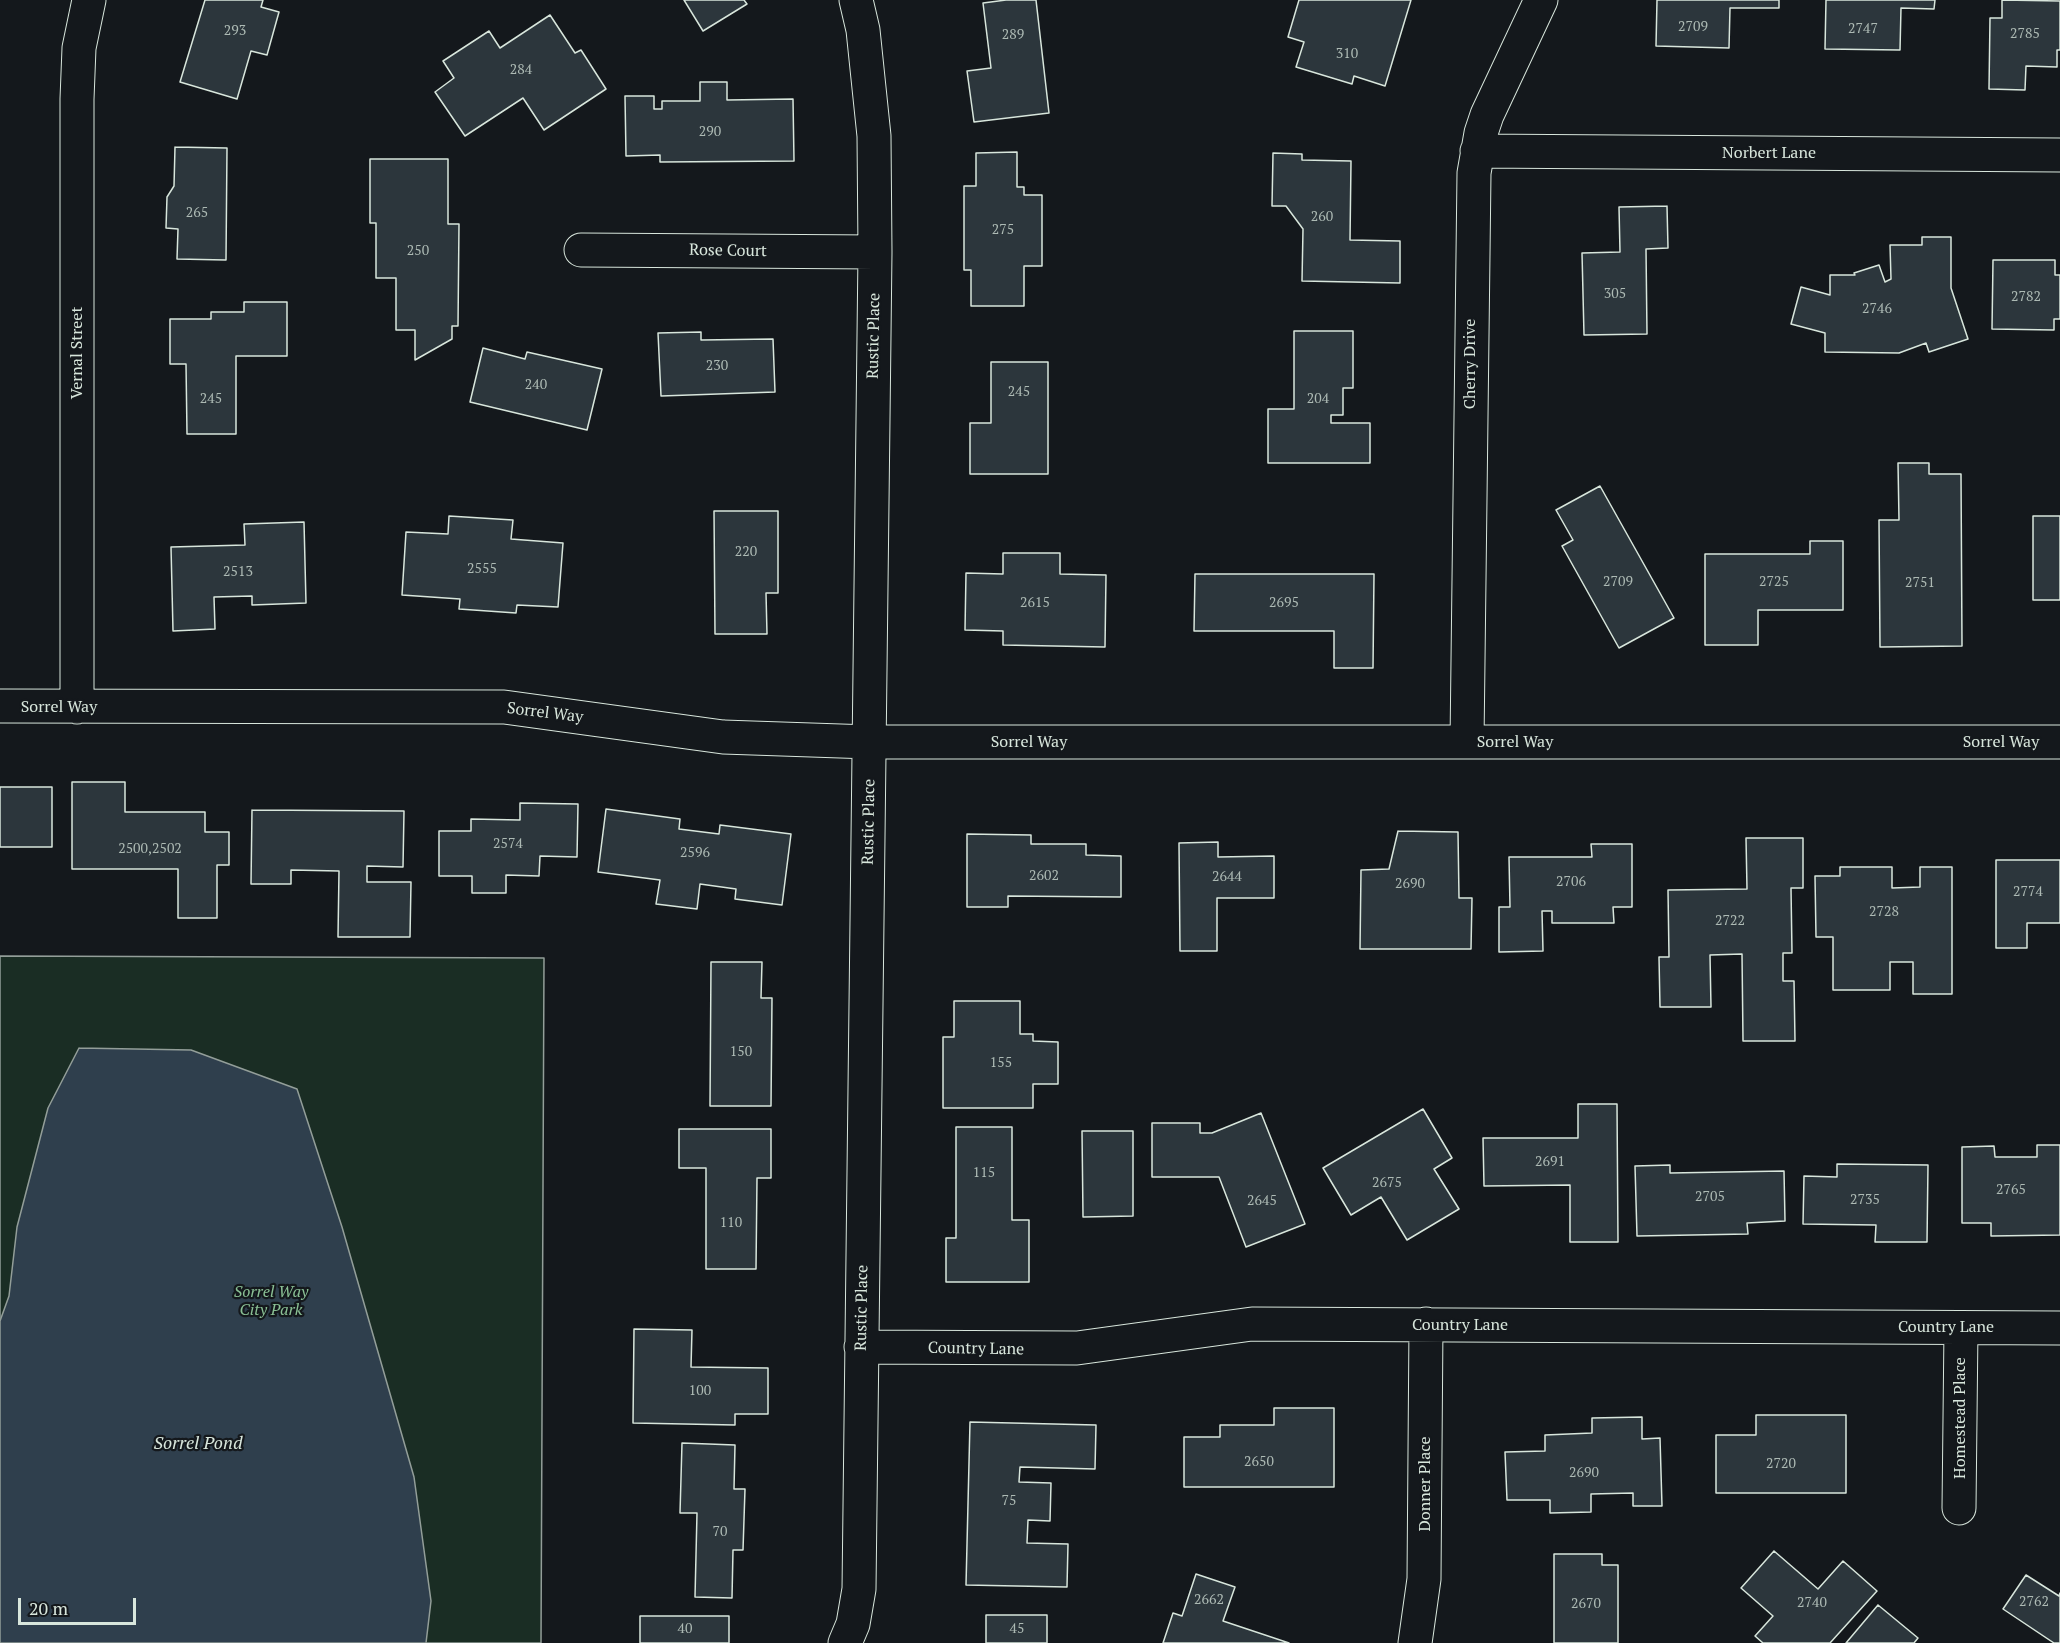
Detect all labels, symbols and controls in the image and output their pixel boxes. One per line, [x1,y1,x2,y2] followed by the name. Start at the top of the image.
[1678,19,1708,35] house number: 2709
[1848,21,1878,37] house number: 2747
[224,23,246,39] house number: 293
[2010,26,2040,42] house number: 2785
[1002,27,1024,43] house number: 289
[1336,46,1358,62] house number: 310
[510,62,532,78] house number: 284
[699,124,721,140] house number: 290
[1722,143,1816,163] street label: Norbert Lane
[186,205,208,221] house number: 265
[1311,209,1333,225] house number: 260
[992,222,1014,238] house number: 275
[689,241,767,261] street label: Rose Court
[407,243,429,259] house number: 250
[1604,286,1626,302] house number: 305
[2011,289,2041,305] house number: 2782
[864,293,884,379] street label: Rustic Place
[1862,301,1892,317] house number: 2746
[67,307,87,399] street label: Vernal Street
[1460,319,1480,409] street label: Cherry Drive
[706,358,728,374] house number: 230
[525,377,547,393] house number: 240
[1008,384,1030,400] house number: 245
[200,391,222,407] house number: 245
[1307,391,1329,407] house number: 204
[735,544,757,560] house number: 220
[467,561,497,577] house number: 2555
[223,564,253,580] house number: 2513
[1603,574,1633,590] house number: 2709
[1759,574,1789,590] house number: 2725
[1905,575,1935,591] house number: 2751
[1020,595,1050,611] house number: 2615
[1269,595,1299,611] house number: 2695
[21,697,97,717] street label: Sorrel Way
[506,699,584,727] street label: Sorrel Way
[991,732,1067,752] street label: Sorrel Way
[1477,732,1553,752] street label: Sorrel Way
[1963,732,2039,752] street label: Sorrel Way
[859,779,879,865] street label: Rustic Place
[493,836,523,852] house number: 2574
[118,841,182,857] house number: 2500,2502
[680,845,710,861] house number: 2596
[1029,868,1059,884] house number: 2602
[1212,869,1242,885] house number: 2644
[1556,874,1586,890] house number: 2706
[1395,876,1425,892] house number: 2690
[2013,884,2043,900] house number: 2774
[1869,904,1899,920] house number: 2728
[1715,913,1745,929] house number: 2722
[730,1044,752,1060] house number: 150
[990,1055,1012,1071] house number: 155
[1535,1154,1565,1170] house number: 2691
[973,1165,995,1181] house number: 115
[1372,1175,1402,1191] house number: 2675
[1996,1182,2026,1198] house number: 2765
[1695,1189,1725,1205] house number: 2705
[1850,1192,1880,1208] house number: 2735
[1247,1193,1277,1209] house number: 2645
[720,1215,742,1231] house number: 110
[852,1265,872,1351] street label: Rustic Place
[234,1282,308,1320] park label: Sorrel Way City Park
[1412,1315,1508,1335] street label: Country Lane
[1898,1317,1994,1337] street label: Country Lane
[928,1339,1024,1359] street label: Country Lane
[1950,1357,1970,1479] street label: Homestead Place
[689,1383,711,1399] house number: 100
[153,1433,243,1455] water label: Sorrel Pond
[1415,1437,1435,1531] street label: Donner Place
[1244,1454,1274,1470] house number: 2650
[1766,1456,1796,1472] house number: 2720
[1569,1465,1599,1481] house number: 2690
[1002,1493,1016,1509] house number: 75
[713,1524,727,1540] house number: 70
[21,1586,140,1624] scale bar
[1194,1592,1224,1608] house number: 2662
[2019,1594,2049,1610] house number: 2762
[1797,1595,1827,1611] house number: 2740
[29,1596,68,1620] text: 20 m
[1571,1596,1601,1612] house number: 2670
[678,1621,692,1637] house number: 40
[1010,1621,1024,1637] house number: 45

